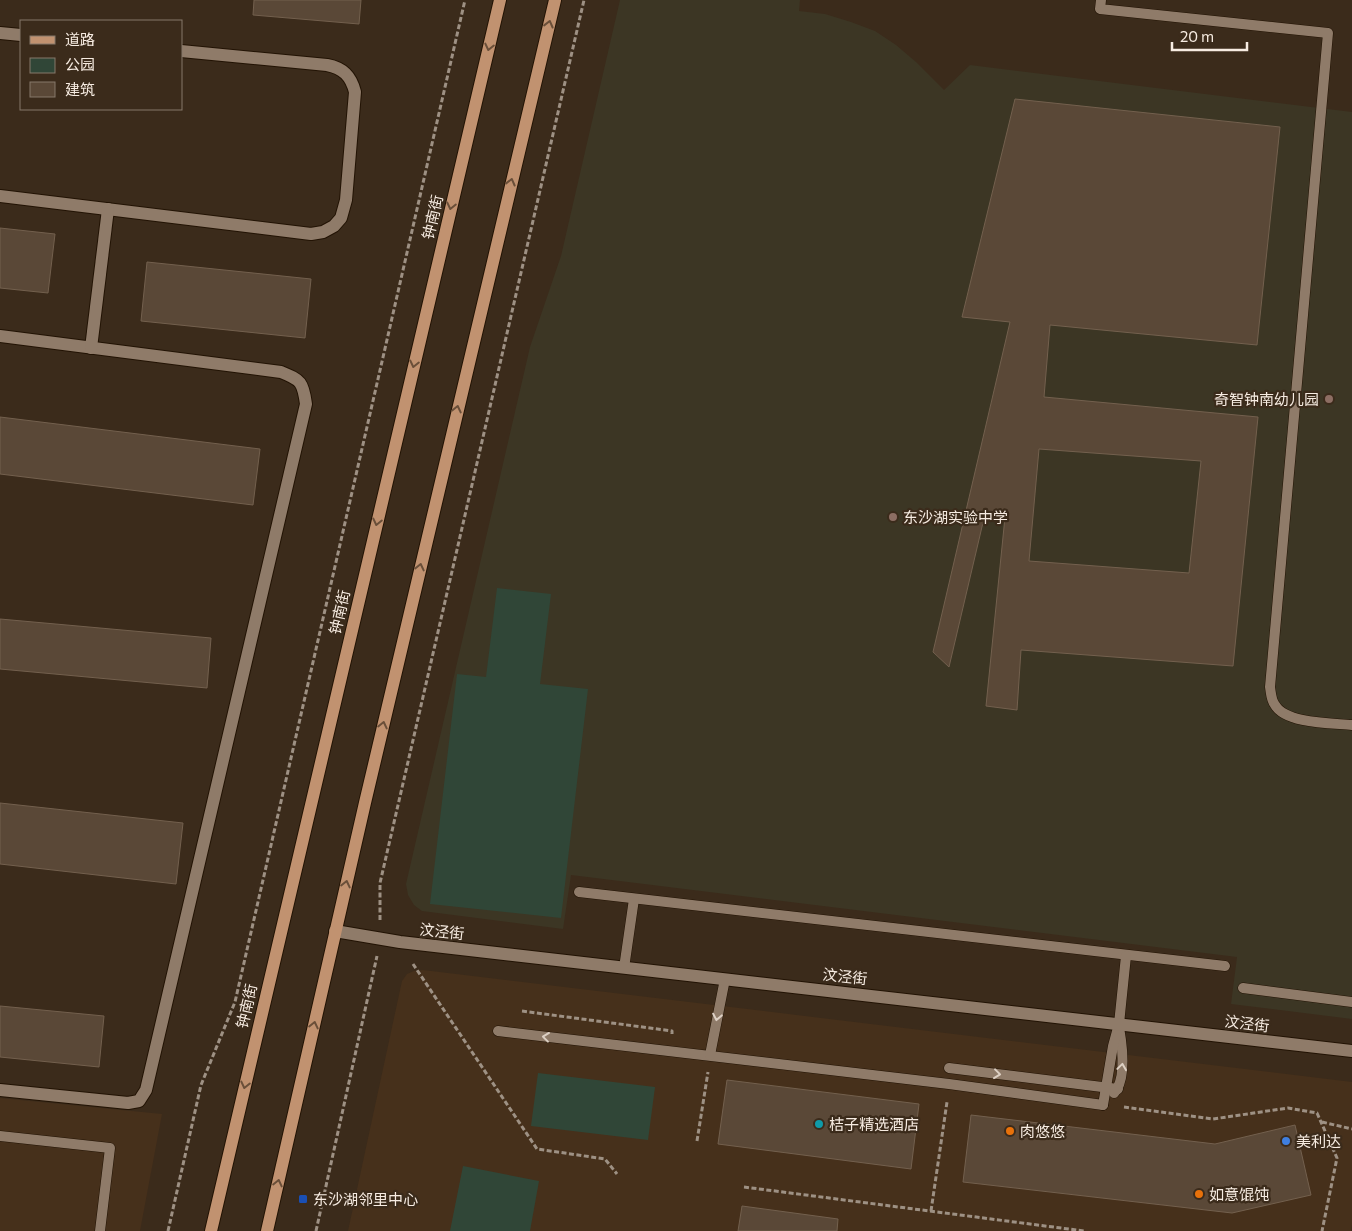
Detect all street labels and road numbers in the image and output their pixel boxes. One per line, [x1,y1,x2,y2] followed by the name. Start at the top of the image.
[418,193,446,241] street label: 钟南街
[325,588,353,636] street label: 钟南街
[419,920,465,942] street label: 汶泾街
[822,965,868,987] street label: 汶泾街
[232,982,260,1030] street label: 钟南街
[1224,1011,1270,1035] street label: 汶泾街

